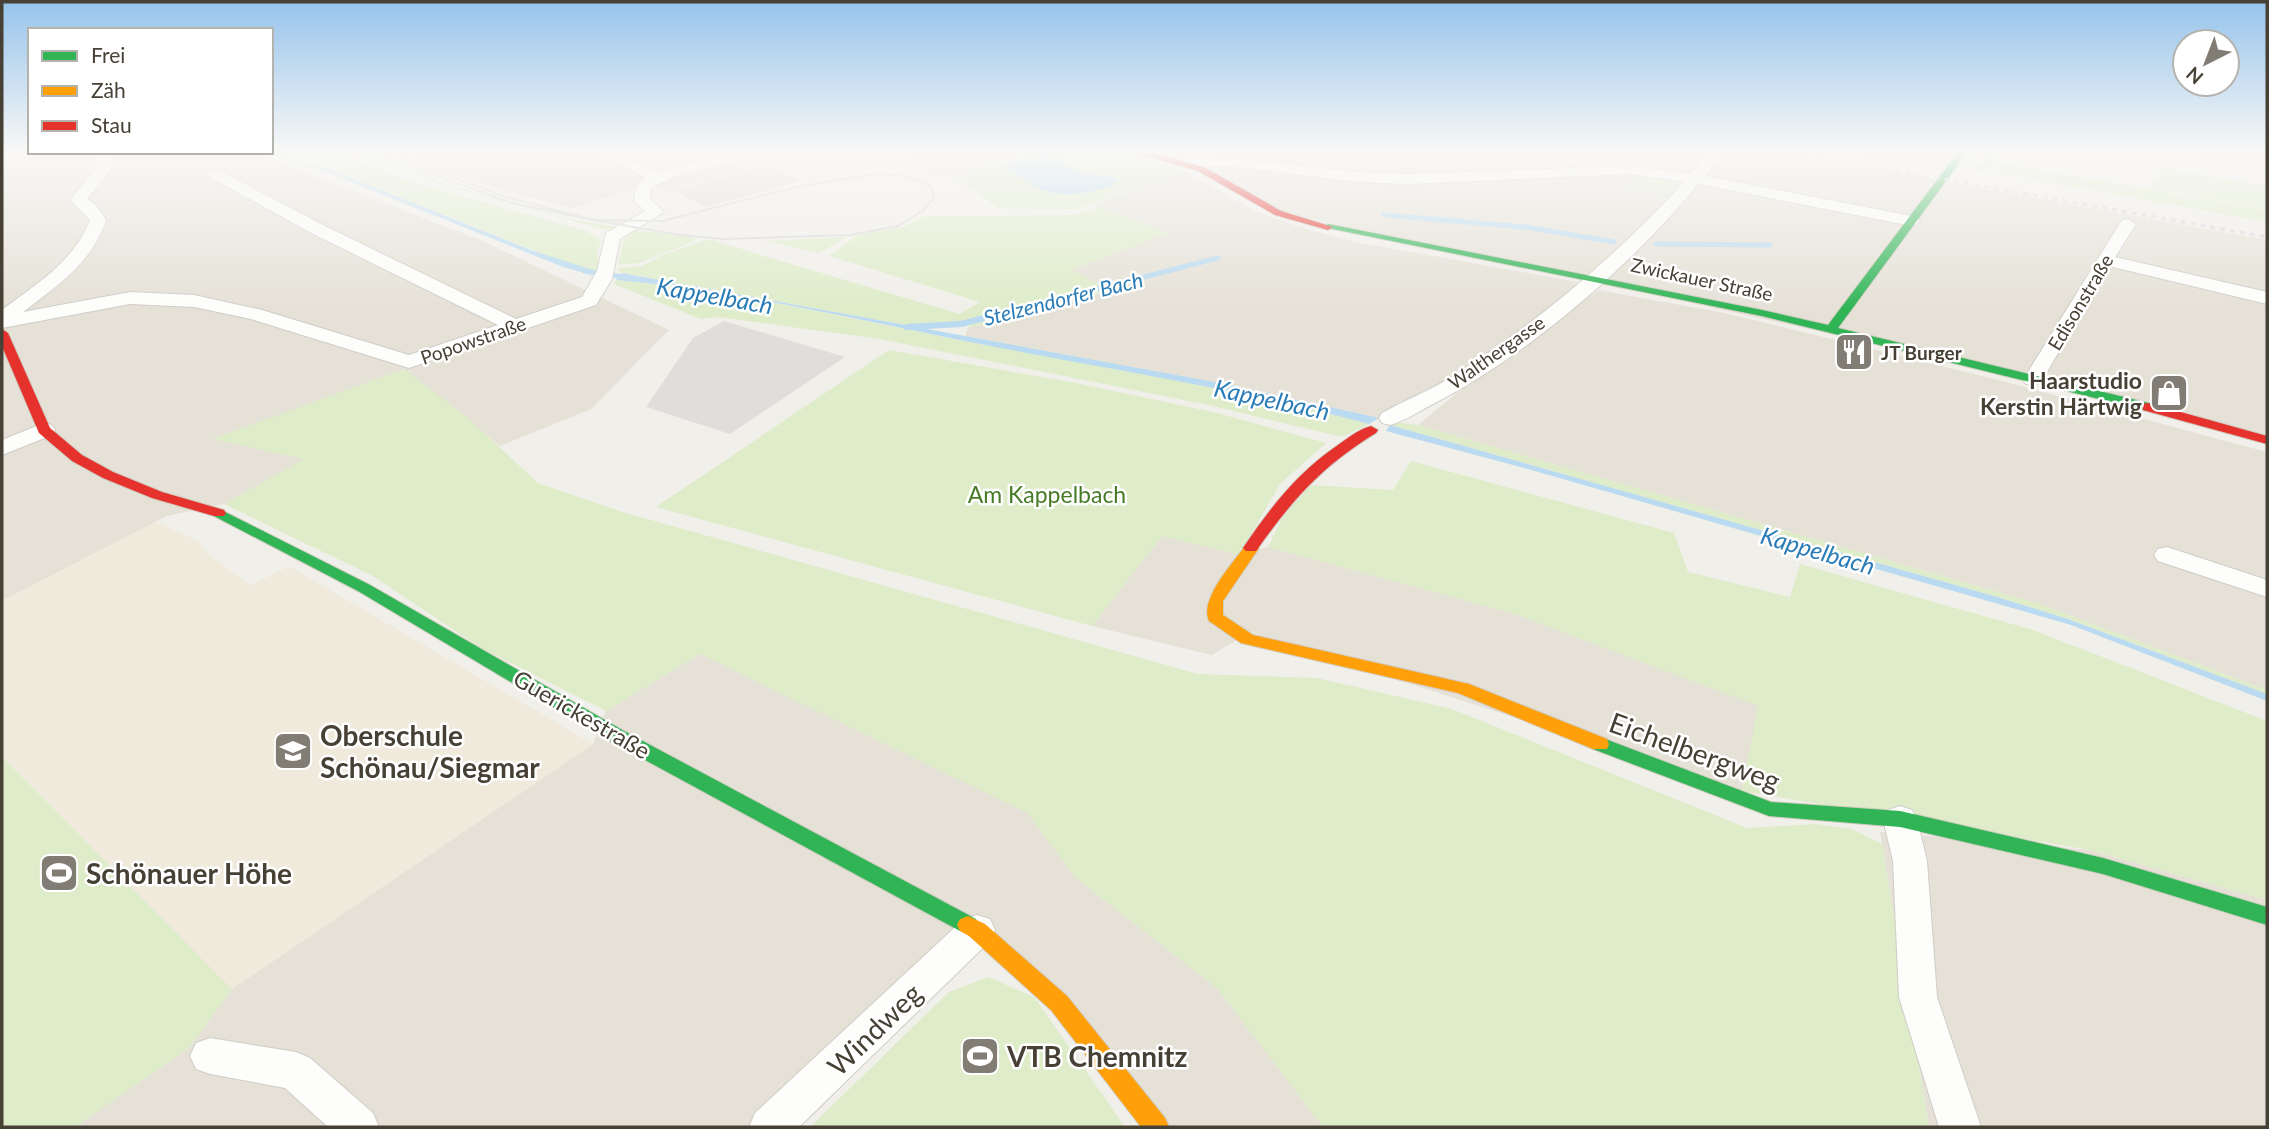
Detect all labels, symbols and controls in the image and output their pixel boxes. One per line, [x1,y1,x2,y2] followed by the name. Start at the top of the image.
[28,28,273,154] legend
[2171,28,2241,98] north arrow
[91,42,125,67] text: Frei
[2181,63,2207,89] text: N
[91,77,126,102] text: Zäh
[91,112,132,137] text: Stau
[2042,250,2118,354] street label: Edisonstraße
[1629,253,1775,305] street label: Zwickauer Straße
[981,266,1145,330] water label: Stelzendorfer Bach
[655,271,775,319] water label: Kappelbach
[1443,310,1549,394] street label: Walthergasse
[417,311,529,369] street label: Popowstraße
[1833,331,1875,373] restaurant icon: JT Burger
[1881,341,1963,364] place label: JT Burger
[1980,366,2142,420] place label: Haarstudio Kerstin Härtwig
[2148,372,2190,414] shop icon: Haarstudio Kerstin Härtwig
[1212,373,1332,425] water label: Kappelbach
[968,480,1126,508] park label: Am Kappelbach
[1758,520,1878,580] water label: Kappelbach
[509,664,655,764] street label: Guerickestraße
[1605,704,1785,798] street label: Eichelbergweg
[320,718,540,784] place label: Oberschule Schönau/Siegmar
[272,730,314,772] school or university icon: Oberschule Schönau/Siegmar
[38,852,80,894] sports icon: Schönauer Höhe
[86,856,292,890] place label: Schönauer Höhe
[820,976,928,1082] street label: Windweg
[959,1035,1001,1077] sports icon: VTB Chemnitz
[1006,1039,1188,1073] place label: VTB Chemnitz

